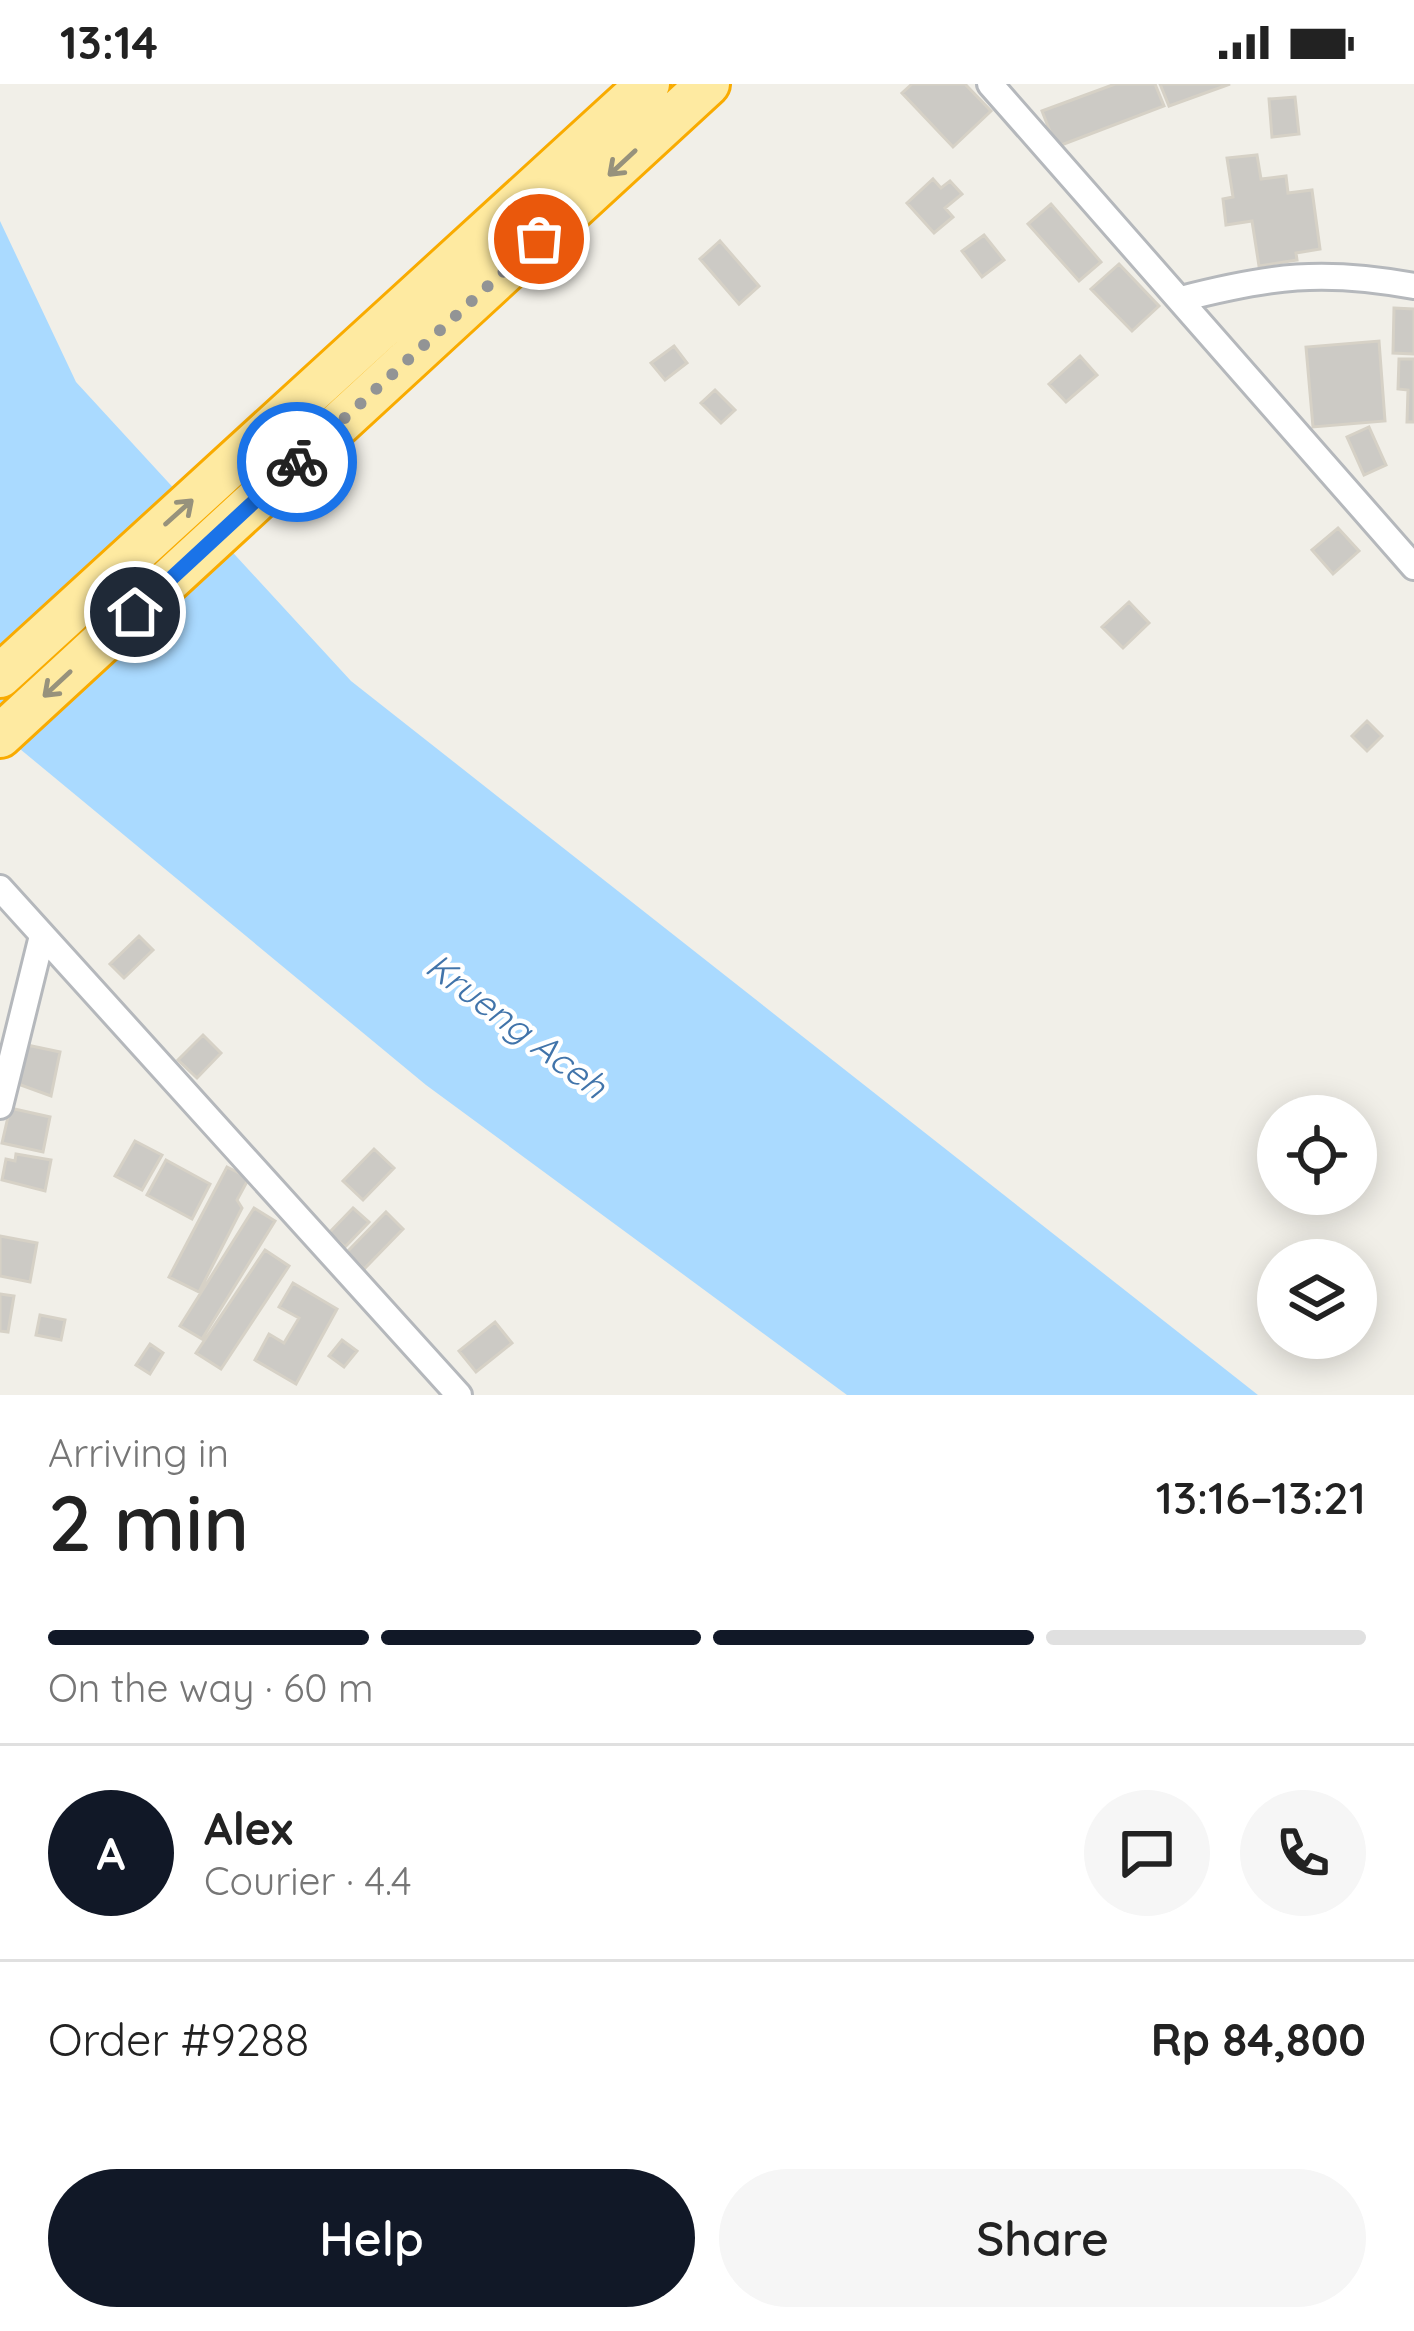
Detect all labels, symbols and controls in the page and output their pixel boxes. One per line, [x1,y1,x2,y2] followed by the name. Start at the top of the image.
[60,14,158,70] text: 13:14
[607,149,637,177] one-way arrow
[488,188,590,290] pin
[506,206,572,272] icon: bag
[237,402,357,522] courier
[264,429,330,495] icon: bike
[164,499,194,526] one-way arrow
[84,561,186,663] pin
[102,579,168,645] icon: home
[43,669,73,698] one-way arrow
[418,942,617,1108] water label: Krueng Aceh
[1257,1095,1377,1359] map controls
[1257,1095,1377,1215] button: locate
[1257,1239,1377,1359] button: layers
[48,1428,229,1477] text: Arriving in
[1156,1469,1366,1525] text: 13:16–13:21
[48,1473,249,1571] text: 2 min
[48,1663,374,1712] text: On the way · 60 m
[1084,1790,1210,1916] button: chat
[1240,1790,1366,1916] button: phone
[204,1800,293,1856] text: Alex
[97,1825,125,1881] text: A
[204,1856,412,1905] text: Courier · 4.4
[48,2011,309,2067] text: Order #9288
[1151,2011,1366,2067] text: Rp 84,800
[48,2169,695,2307] button: Help
[719,2169,1366,2307] button: Share

